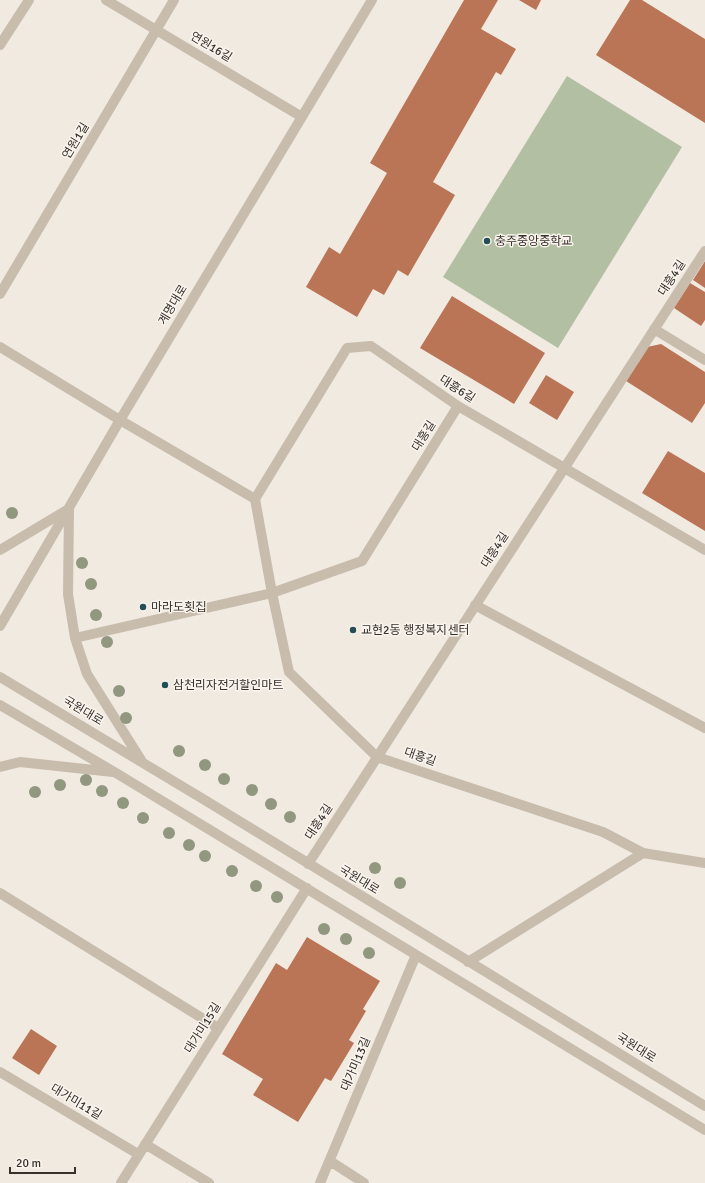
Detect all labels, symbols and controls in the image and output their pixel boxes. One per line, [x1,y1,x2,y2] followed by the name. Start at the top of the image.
[187,29,235,65] street label: 연원16길
[59,120,93,162] street label: 연원1길
[495,234,572,249] place label: 충주중앙중학교
[482,236,492,246] marker: 충주중앙중학교
[655,257,689,299] street label: 대흥4길
[155,282,191,328] street label: 계명대로
[436,372,478,406] street label: 대흥6길
[409,418,439,454] street label: 대흥길
[478,529,512,571] street label: 대흥4길
[151,600,206,615] place label: 마라도횟집
[138,602,148,612] marker: 마라도횟집
[361,623,469,638] place label: 교현2동 행정복지센터
[348,625,358,635] marker: 교현2동 행정복지센터
[173,678,283,693] place label: 삼천리자전거할인마트
[160,680,170,690] marker: 삼천리자전거할인마트
[60,693,106,729] street label: 국원대로
[402,745,438,769] street label: 대흥길
[302,801,336,843] street label: 대흥4길
[336,862,382,898] street label: 국원대로
[182,1000,224,1056] street label: 대가미15길
[613,1030,659,1066] street label: 국원대로
[338,1035,374,1093] street label: 대가미13길
[48,1081,104,1123] street label: 대가미11길
[10,1149,75,1175] scale bar
[16,1156,41,1171] text: 20 m

